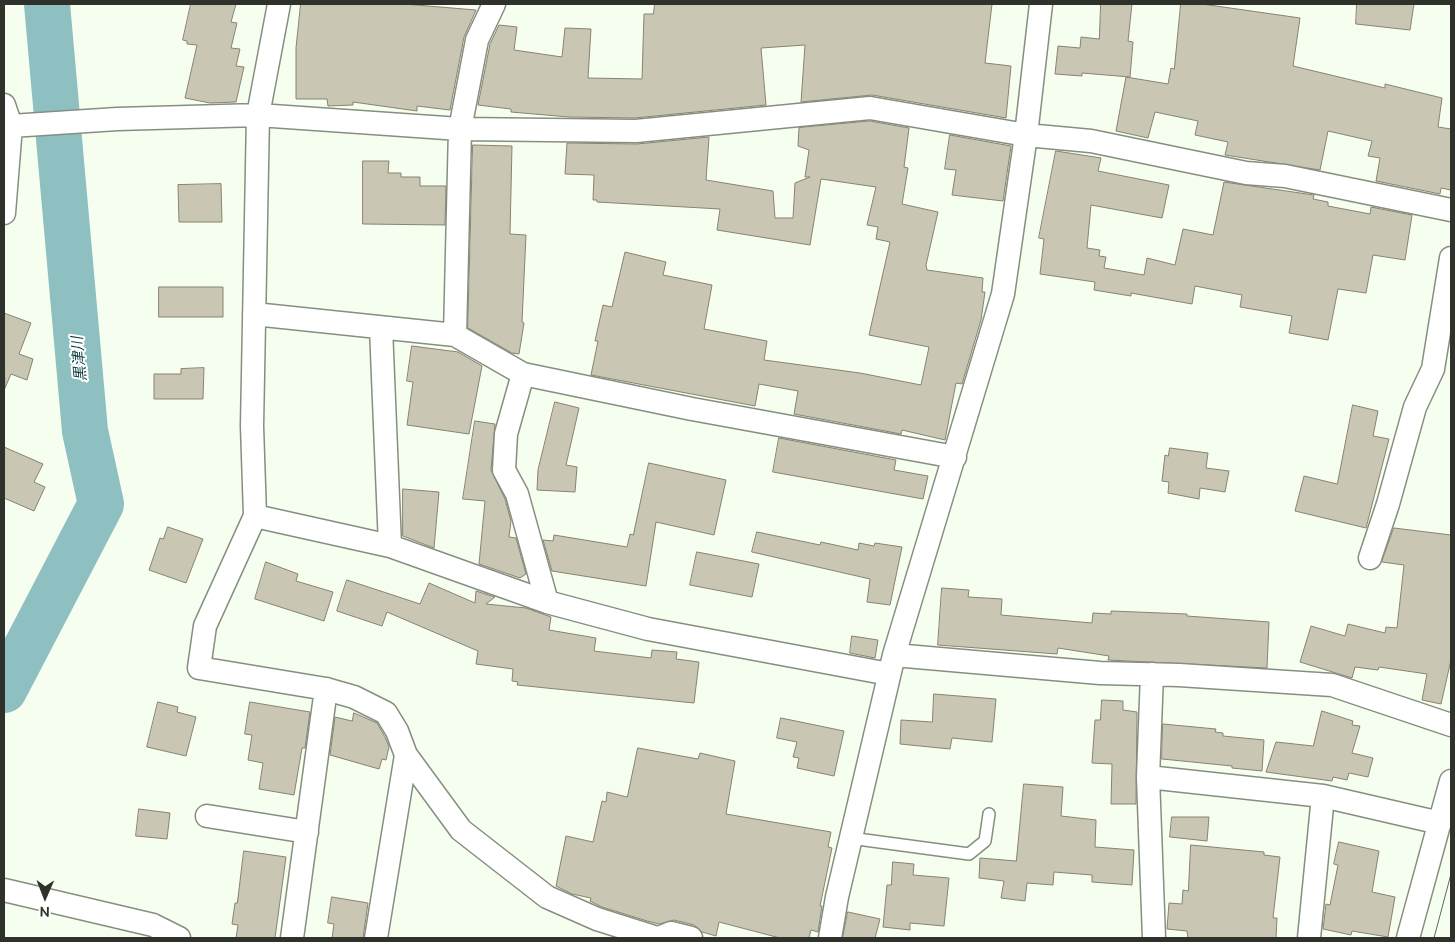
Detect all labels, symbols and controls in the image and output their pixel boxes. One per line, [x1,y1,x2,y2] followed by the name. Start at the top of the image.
[68,336,90,382] water label: 黒津川
[20,872,70,922] north arrow
[39,904,50,920] text: N

